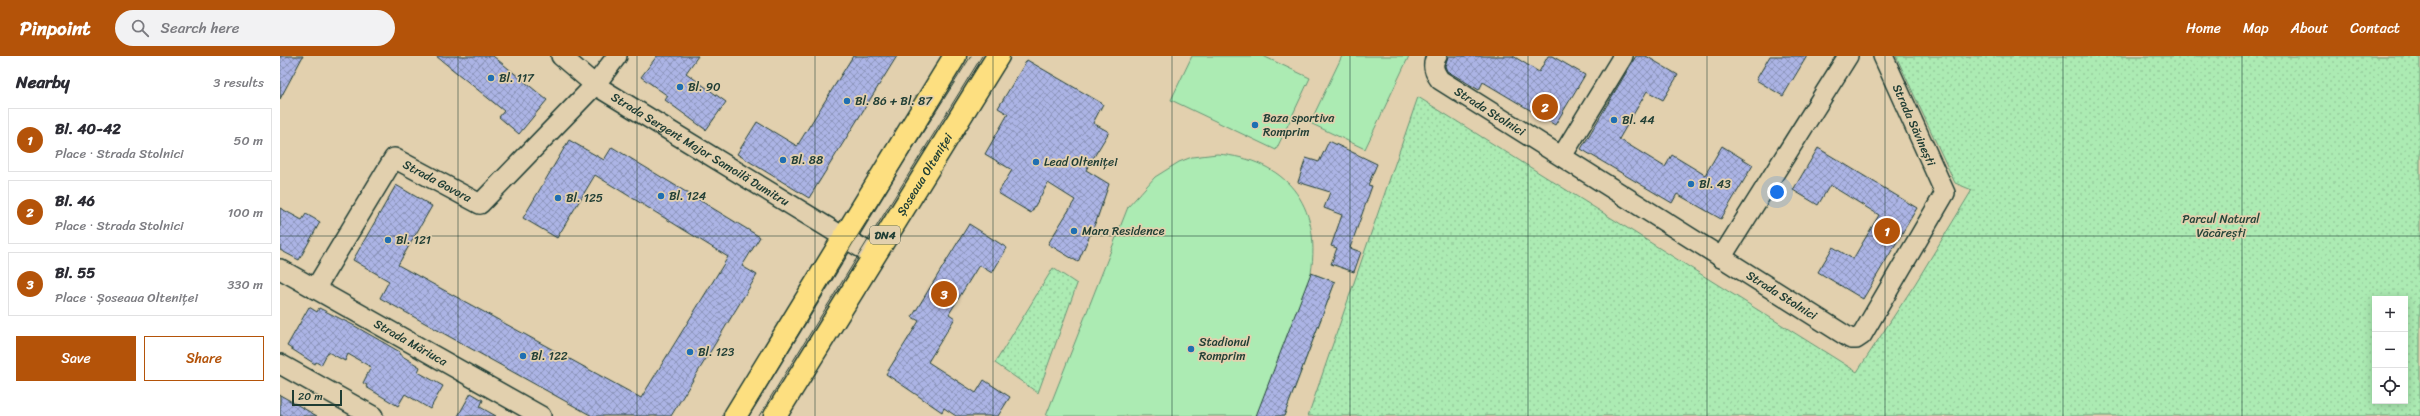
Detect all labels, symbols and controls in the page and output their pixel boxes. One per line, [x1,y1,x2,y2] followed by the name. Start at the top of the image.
[115,10,395,46] search box
[20,12,91,45] text: Pinpoint
[161,15,240,41] text: Search here
[2186,16,2221,41] text: Home
[2243,16,2269,41] text: Map
[2291,16,2328,41] text: About
[2350,16,2400,41] text: Contact
[129,17,151,39] icon: search
[16,67,70,97] text: Nearby
[499,67,535,89] place label: Bl. 117
[213,71,264,94] text: 3 results
[486,73,496,83] marker: Bl. 117
[688,76,721,98] place label: Bl. 90
[1886,80,1942,170] street label: Strada Săvinești
[1450,81,1530,142] street label: Strada Stolnici
[675,82,685,92] marker: Bl. 90
[607,86,794,213] street label: Strada Sergent Major Samoilă Dumitru
[855,90,933,112] place label: Bl. 86 + Bl. 87
[1532,92,1558,122] pin: 2
[842,96,852,106] marker: Bl. 86 + Bl. 87
[1263,107,1335,143] place label: Baza sportiva Romprim
[1622,109,1655,131] place label: Bl. 44
[1609,115,1619,125] marker: Bl. 44
[55,116,121,142] text: Bl. 40-42
[1250,120,1260,130] marker: Baza sportiva Romprim
[891,128,959,220] street label: Șoseaua Olteniței
[27,129,33,152] text: 1
[233,129,263,152] text: 50 m
[55,142,184,165] text: Place · Strada Stolnici
[791,149,823,171] place label: Bl. 88
[1044,151,1118,173] place label: Lead Olteniței
[399,154,476,209] street label: Strada Govora
[778,155,788,165] marker: Bl. 88
[1031,157,1041,167] marker: Lead Olteniței
[1699,173,1731,195] place label: Bl. 43
[1686,179,1696,189] marker: Bl. 43
[1767,182,1787,202] your location
[669,185,707,207] place label: Bl. 124
[566,187,603,209] place label: Bl. 125
[55,188,95,214] text: Bl. 46
[656,191,666,201] marker: Bl. 124
[553,193,563,203] marker: Bl. 125
[26,201,34,224] text: 2
[228,201,263,224] text: 100 m
[2182,208,2260,244] park label: Parcul Natural Văcărești
[55,214,184,237] text: Place · Strada Stolnici
[1874,216,1900,246] pin: 1
[1082,220,1165,242] place label: Mara Residence
[870,226,900,244] road number: DN4
[1069,226,1079,236] marker: Mara Residence
[396,229,431,251] place label: Bl. 121
[383,235,393,245] marker: Bl. 121
[55,260,96,286] text: Bl. 55
[1742,265,1822,326] street label: Strada Stolnici
[26,273,34,296] text: 3
[227,273,263,296] text: 330 m
[931,279,957,309] pin: 3
[55,286,198,309] text: Place · Șoseaua Olteniței
[2372,296,2408,404] map controls
[2372,296,2408,332] button: +
[370,313,453,373] street label: Strada Măriuca
[1199,331,1250,367] place label: Stadionul Romprim
[2372,332,2408,368] button: −
[16,336,136,381] button: Save
[144,336,264,381] button: Share
[698,341,735,363] place label: Bl. 123
[1186,344,1196,354] marker: Stadionul Romprim
[531,345,568,367] place label: Bl. 122
[685,347,695,357] marker: Bl. 123
[518,351,528,361] marker: Bl. 122
[2372,368,2408,404] button: locate
[298,387,323,406] text: 20 m
[292,388,342,407] scale bar

